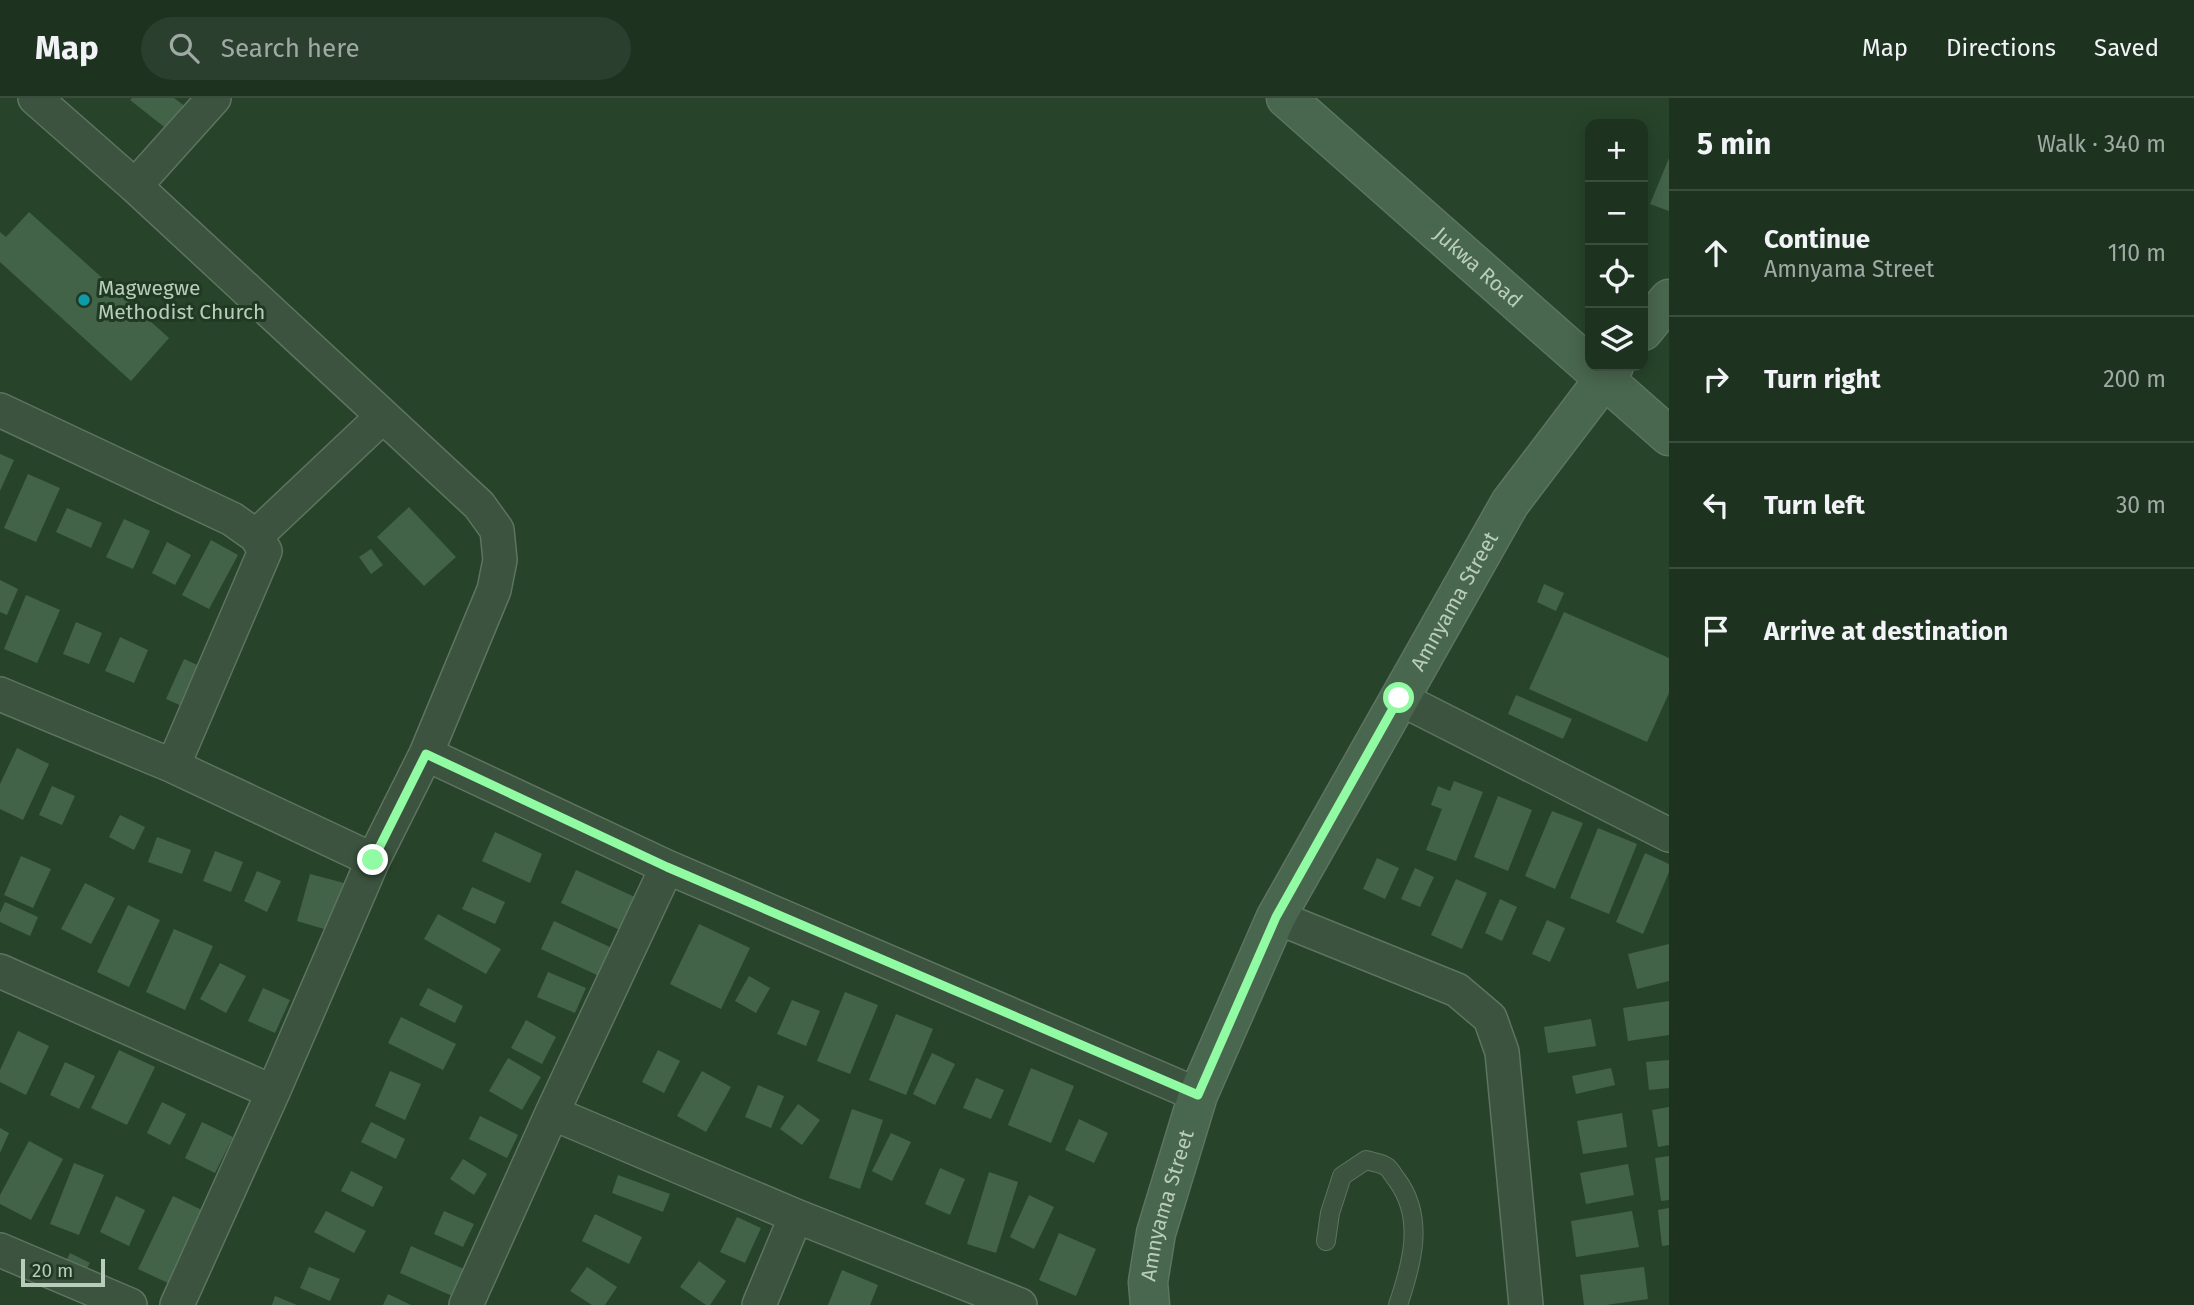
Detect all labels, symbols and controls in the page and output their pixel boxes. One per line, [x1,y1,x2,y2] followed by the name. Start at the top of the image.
[141,17,631,80] search box
[35,28,99,68] text: Map
[165,29,203,67] icon: search
[221,33,360,64] text: Search here
[1862,34,1908,62] text: Map
[1946,34,2056,62] text: Directions
[2094,34,2159,62] text: Saved
[1585,119,1648,371] map controls
[1585,119,1648,182] button: +
[1697,126,1771,162] text: 5 min
[2037,130,2166,158] text: Walk · 340 m
[1585,182,1648,245] button: −
[1428,221,1528,313] street label: Jukwa Road
[1764,224,1870,255] text: Continue
[1697,234,1735,272] icon: ahead
[2108,239,2166,267] text: 110 m
[1585,245,1648,308] button: locate
[1764,255,1934,283] text: Amnyama Street
[98,275,265,325] place label: Magwegwe Methodist Church
[76,292,92,308] marker: Magwegwe Methodist Church
[1585,308,1648,371] button: layers
[1697,360,1735,398] icon: right
[1764,364,1881,395] text: Turn right
[2103,365,2166,393] text: 200 m
[1697,486,1735,524] icon: left
[1764,490,1865,521] text: Turn left
[2116,491,2166,519] text: 30 m
[1405,527,1504,675] street label: Amnyama Street
[1697,612,1735,650] icon: arrive
[1764,616,2008,647] text: Arrive at destination
[1383,682,1414,713] route start
[357,844,388,875] route end
[1135,1126,1200,1283] street label: Amnyama Street
[21,1256,105,1288] scale bar
[32,1259,73,1282] text: 20 m

